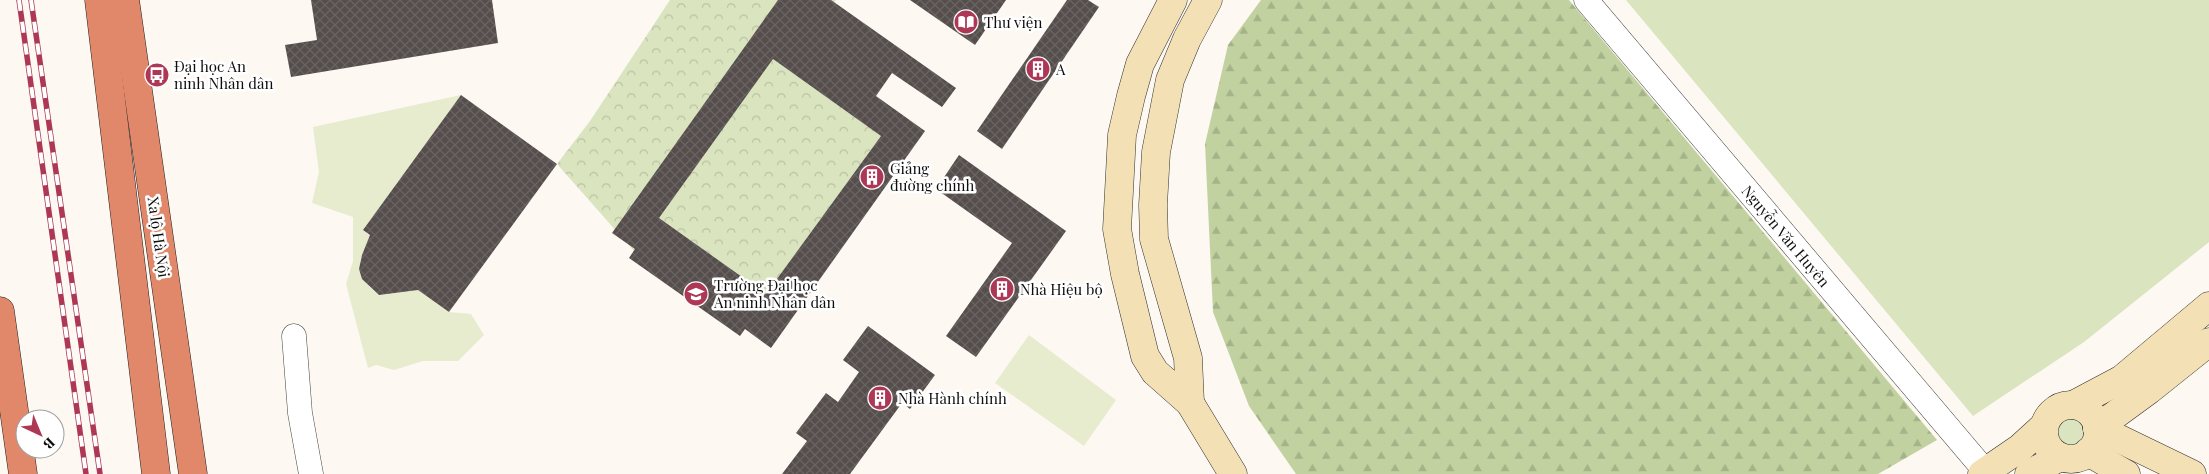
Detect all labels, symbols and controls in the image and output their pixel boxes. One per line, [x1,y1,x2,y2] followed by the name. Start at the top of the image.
[953,9,979,35] library icon: Thư viện
[984,12,1042,32] place label: Thư viện
[174,56,273,93] place label: Đại học An ninh Nhân dân
[1025,56,1051,82] building icon: A
[1055,59,1066,79] place label: A
[144,62,170,88] bus stop icon: Đại học An ninh Nhân dân
[890,158,975,195] place label: Giảng đường chính
[859,164,885,190] building icon: Giảng đường chính
[1738,181,1834,291] street label: Nguyễn Văn Huyên
[143,195,175,279] street label: Xa lộ Hà Nội
[713,275,836,312] place label: Trường Đại học An ninh Nhân dân
[989,276,1015,302] building icon: Nhà Hiệu bộ
[1020,279,1103,299] place label: Nhà Hiệu bộ
[683,281,709,307] school or university icon: Trường Đại học An ninh Nhân dân
[867,385,893,411] building icon: Nhà Hành chính
[898,388,1007,408] place label: Nhà Hành chính
[15,409,65,459] north arrow
[39,434,59,454] text: B

